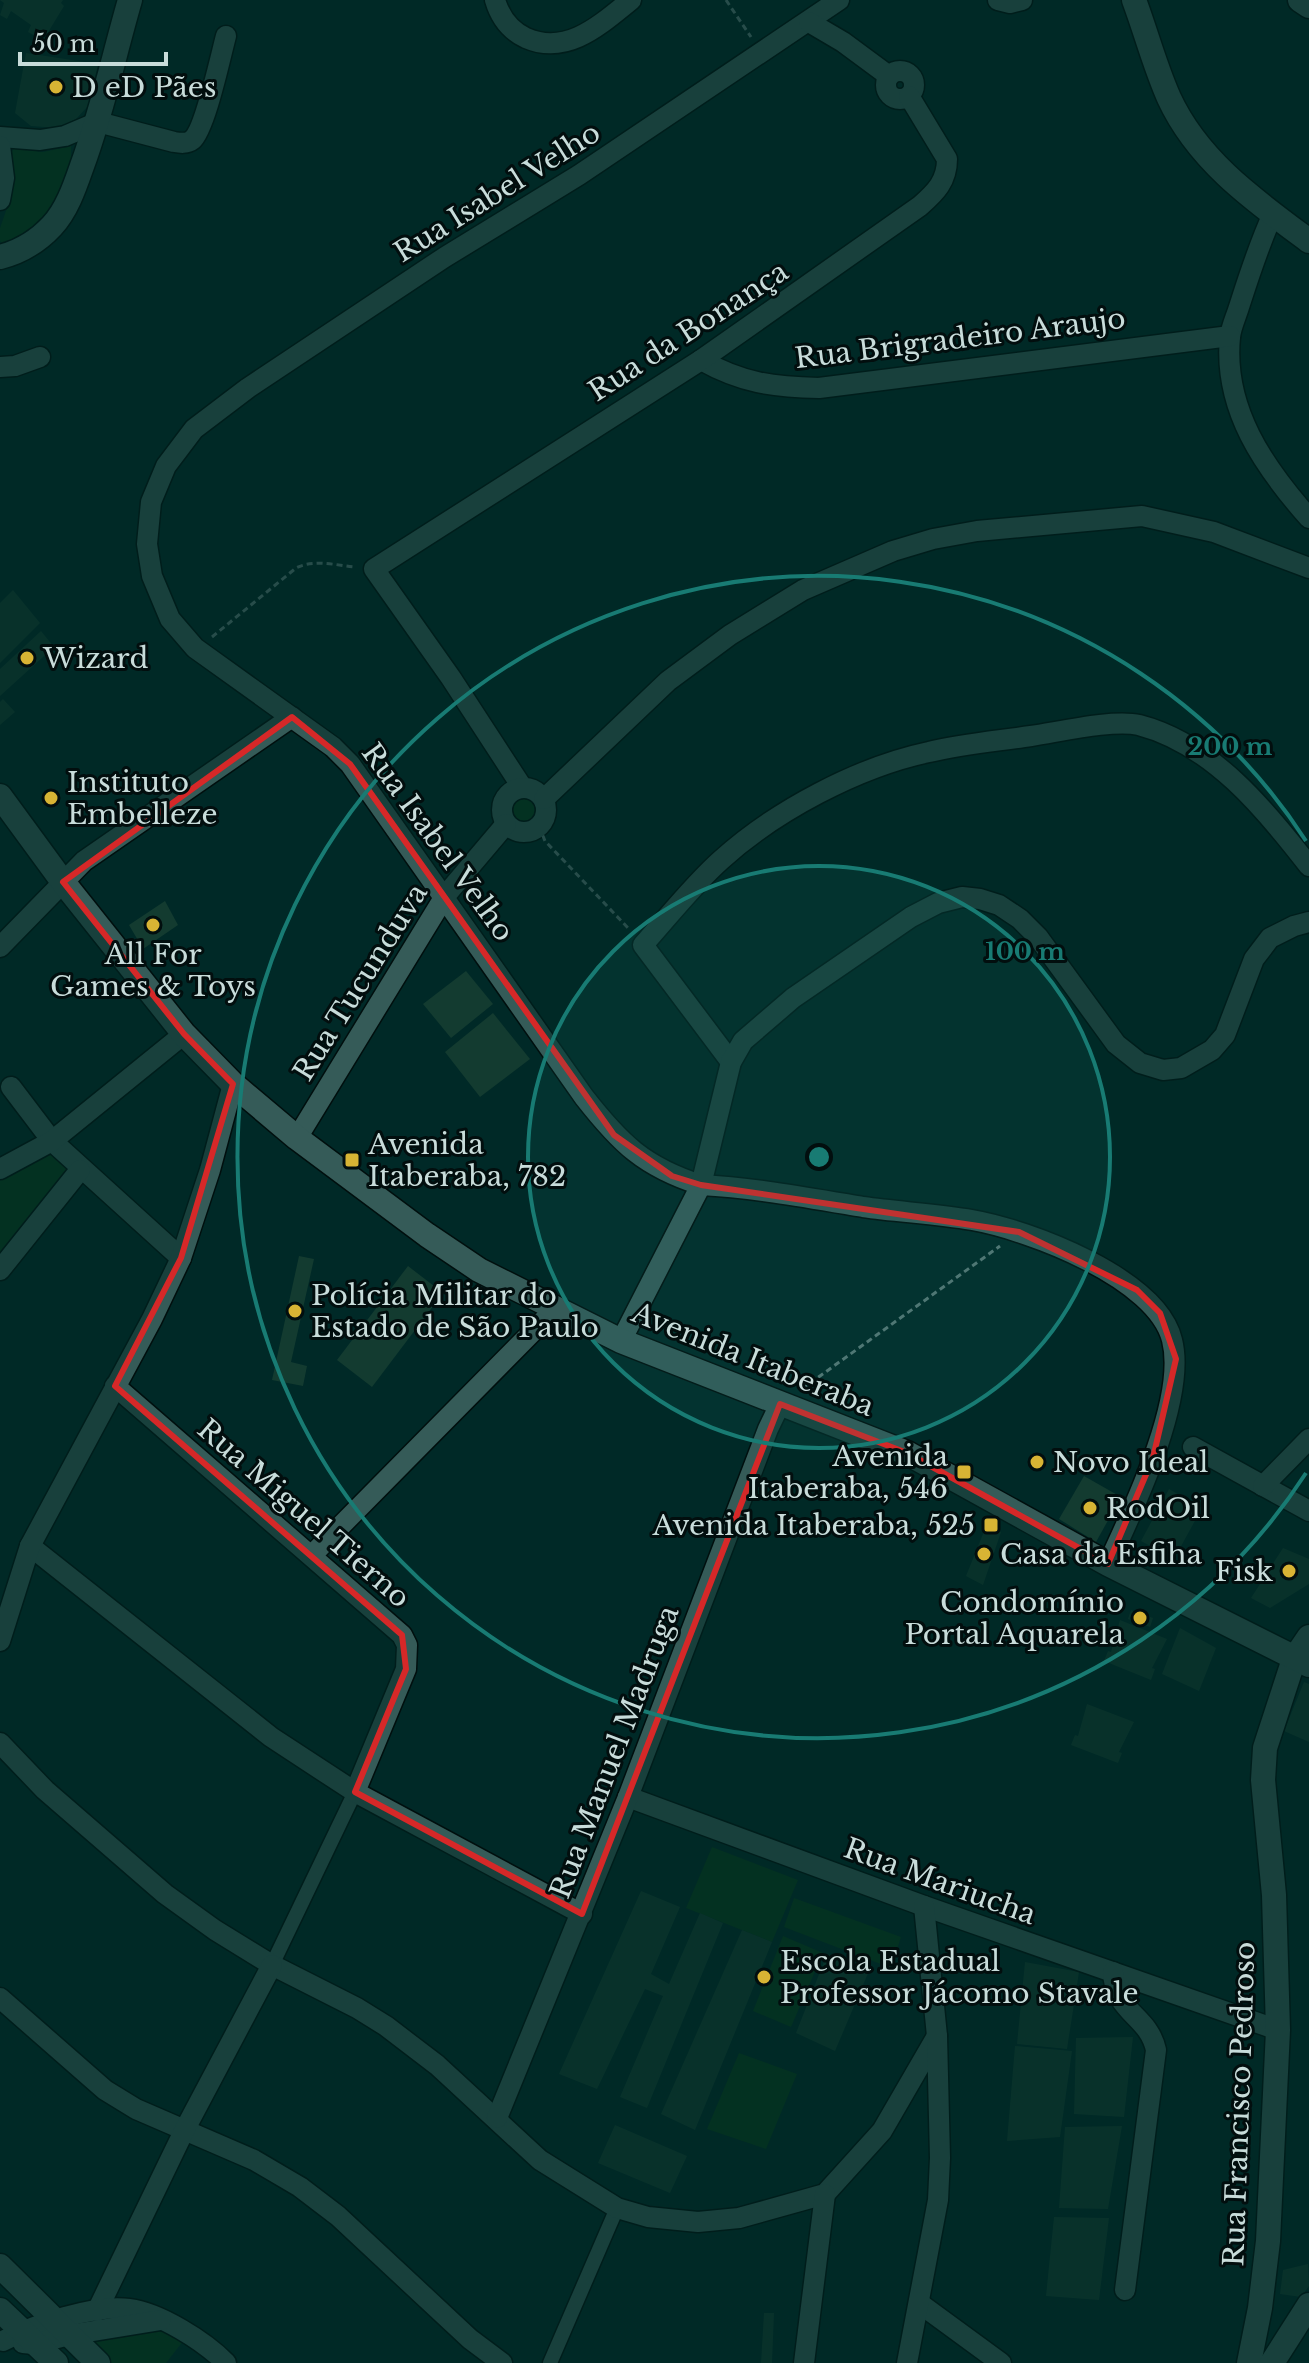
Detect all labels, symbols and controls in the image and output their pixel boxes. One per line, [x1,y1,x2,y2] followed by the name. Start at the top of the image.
[20,16,166,66] scale bar
[32,29,96,58] text: 50 m
[72,70,217,105] place label: D eD Pães
[47,78,65,96] marker: D eD Pães
[388,115,607,270] street label: Rua Isabel Velho
[582,254,795,409] street label: Rua da Bonança
[793,301,1127,376] street label: Rua Brigradeiro Araujo
[42,641,148,676] place label: Wizard
[18,649,36,667] marker: Wizard
[1188,732,1273,761] text: 200 m
[354,736,521,948] street label: Rua Isabel Velho
[67,765,218,832] place label: Instituto Embelleze
[42,789,60,807] marker: Instituto Embelleze
[286,877,435,1087] street label: Rua Tucunduva
[144,916,162,934] marker: All For Games & Toys
[50,937,256,1004] place label: All For Games & Toys
[985,937,1065,966] text: 100 m
[367,1127,566,1194] place label: Avenida Itaberaba, 782
[805,1143,833,1171] centre of rings
[343,1151,361,1169] marker: Avenida Itaberaba, 782
[311,1278,599,1345] place label: Polícia Militar do Estado de São Paulo
[626,1295,879,1424] street label: Avenida Itaberaba
[286,1302,304,1320] marker: Polícia Militar do Estado de São Paulo
[190,1412,417,1615] street label: Rua Miguel Tierno
[748,1439,948,1506] place label: Avenida Itaberaba, 546
[1053,1445,1208,1480] place label: Novo Ideal
[1028,1453,1046,1471] marker: Novo Ideal
[955,1463,973,1481] marker: Avenida Itaberaba, 546
[1106,1491,1210,1526] place label: RodOil
[1081,1499,1099,1517] marker: RodOil
[651,1508,975,1543] place label: Avenida Itaberaba, 525
[982,1516,1000,1534] marker: Avenida Itaberaba, 525
[1000,1537,1203,1572] place label: Casa da Esfiha
[975,1545,993,1563] marker: Casa da Esfiha
[1215,1554,1274,1589] place label: Fisk
[1280,1562,1298,1580] marker: Fisk
[904,1585,1124,1652] place label: Condomínio Portal Aquarela
[542,1600,687,1903] street label: Rua Manuel Madruga
[1131,1609,1149,1627] marker: Condomínio Portal Aquarela
[839,1831,1041,1933] street label: Rua Mariucha
[1216,1941,1263,2267] street label: Rua Francisco Pedroso
[780,1944,1139,2011] place label: Escola Estadual Professor Jácomo Stavale
[755,1968,773,1986] marker: Escola Estadual Professor Jácomo Stavale

